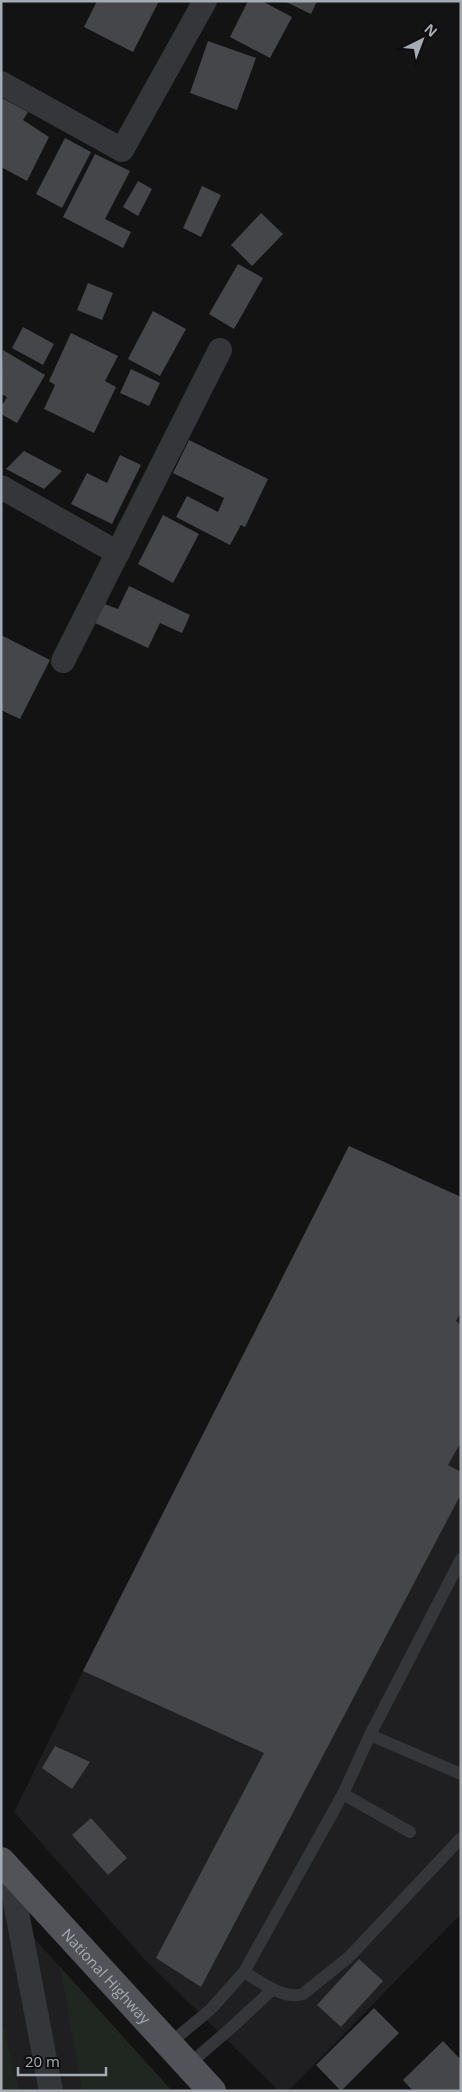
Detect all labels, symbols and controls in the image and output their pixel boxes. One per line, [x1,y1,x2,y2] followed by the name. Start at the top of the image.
[397,15,447,65] north arrow
[420,19,442,41] text: N
[58,1924,156,2028] street label: National Highway
[18,2044,105,2076] scale bar
[25,2051,60,2071] text: 20 m

